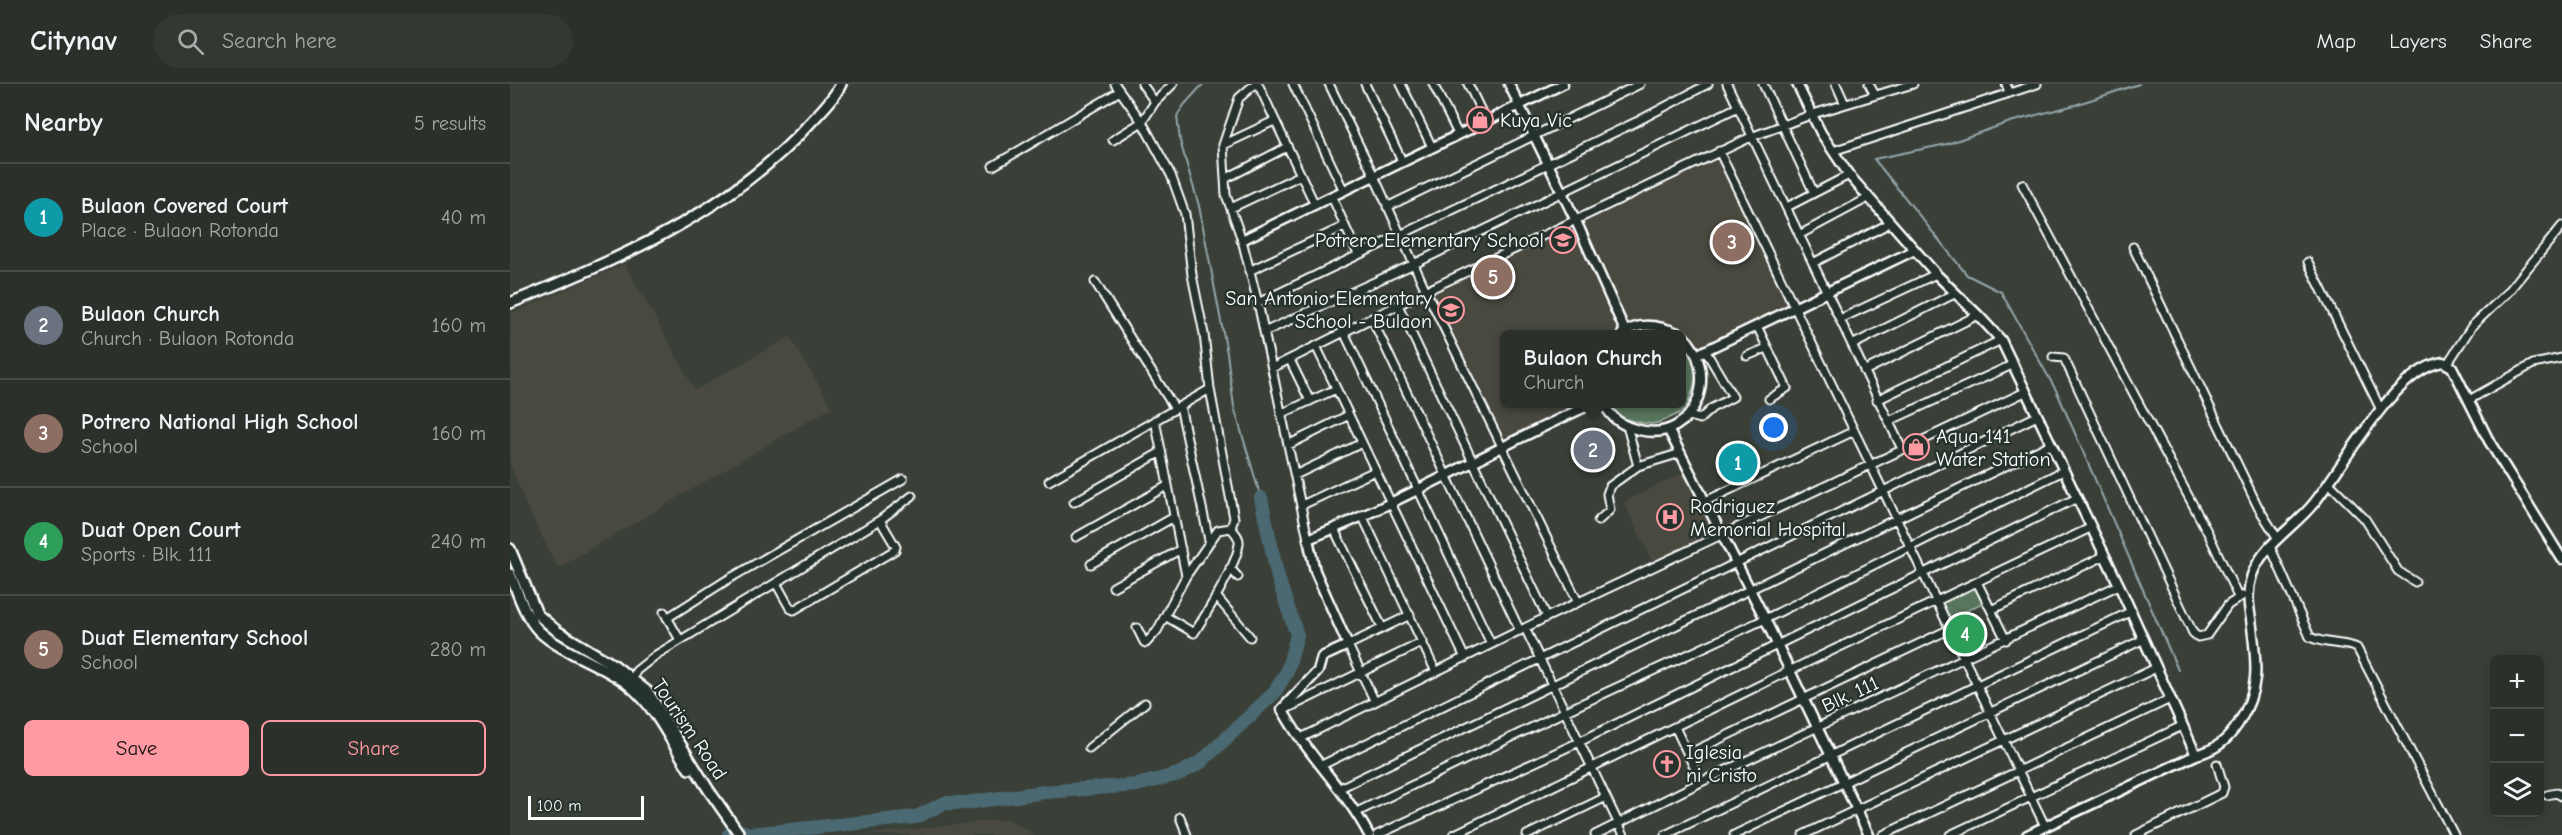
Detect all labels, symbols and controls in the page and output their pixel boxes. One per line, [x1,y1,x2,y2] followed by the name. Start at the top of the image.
[153,14,573,68] search box
[30,25,117,57] text: Citynav
[174,25,207,58] icon: search
[222,28,336,54] text: Search here
[2317,29,2356,53] text: Map
[2389,29,2447,53] text: Layers
[2480,29,2532,53] text: Share
[1465,105,1495,135] shop icon: Kuya Vic
[24,108,103,138] text: Nearby
[1500,109,1572,132] place label: Kuya Vic
[414,112,486,135] text: 5 results
[81,193,288,219] text: Bulaon Covered Court
[40,206,47,229] text: 1
[441,206,486,229] text: 40 m
[81,219,279,242] text: Place · Bulaon Rotonda
[1712,220,1752,264] pin: 3
[1548,225,1578,255] school or university icon: Potrero Elementary School
[1315,229,1544,252] place label: Potrero Elementary School
[1474,254,1512,300] pin: 5
[1225,287,1432,333] place label: San Antonio Elementary School - Bulaon
[1436,295,1466,325] school or university icon: San Antonio Elementary School - Bulaon
[81,301,220,327] text: Bulaon Church
[39,314,48,337] text: 2
[432,314,486,337] text: 160 m
[81,327,294,350] text: Church · Bulaon Rotonda
[1500,330,1686,408] popup
[1524,345,1662,371] text: Bulaon Church
[1524,371,1585,394] text: Church
[81,409,359,435] text: Potrero National High School
[1759,413,1788,442] your location
[39,422,48,445] text: 3
[432,422,486,445] text: 160 m
[1936,425,2050,471] place label: Aqua 141 Water Station
[1574,428,1612,472] pin: 2
[1901,432,1931,462] shop icon: Aqua 141 Water Station
[81,435,138,458] text: School
[1718,440,1758,485] pin: 1
[1690,495,1846,541] place label: Rodriguez Memorial Hospital
[1655,502,1685,532] hospital icon: Rodriguez Memorial Hospital
[81,517,240,543] text: Duat Open Court
[39,530,48,553] text: 4
[431,530,486,553] text: 240 m
[81,543,212,566] text: Sports · Blk. 111
[1946,612,1984,656] pin: 4
[81,625,308,651] text: Duat Elementary School
[38,638,49,661] text: 5
[430,638,486,661] text: 280 m
[81,651,138,674] text: School
[2490,655,2544,817] map controls
[2490,655,2544,709] button: +
[1818,671,1882,718] street label: Blk. 111
[647,675,732,784] street label: Tourism Road
[2490,709,2544,763] button: −
[24,720,249,776] button: Save
[261,720,486,776] button: Share
[1686,741,1757,787] place label: Iglesia ni Cristo
[1652,749,1682,779] church icon: Iglesia ni Cristo
[2490,763,2544,817] button: layers
[528,793,644,820] scale bar
[537,797,581,815] text: 100 m

